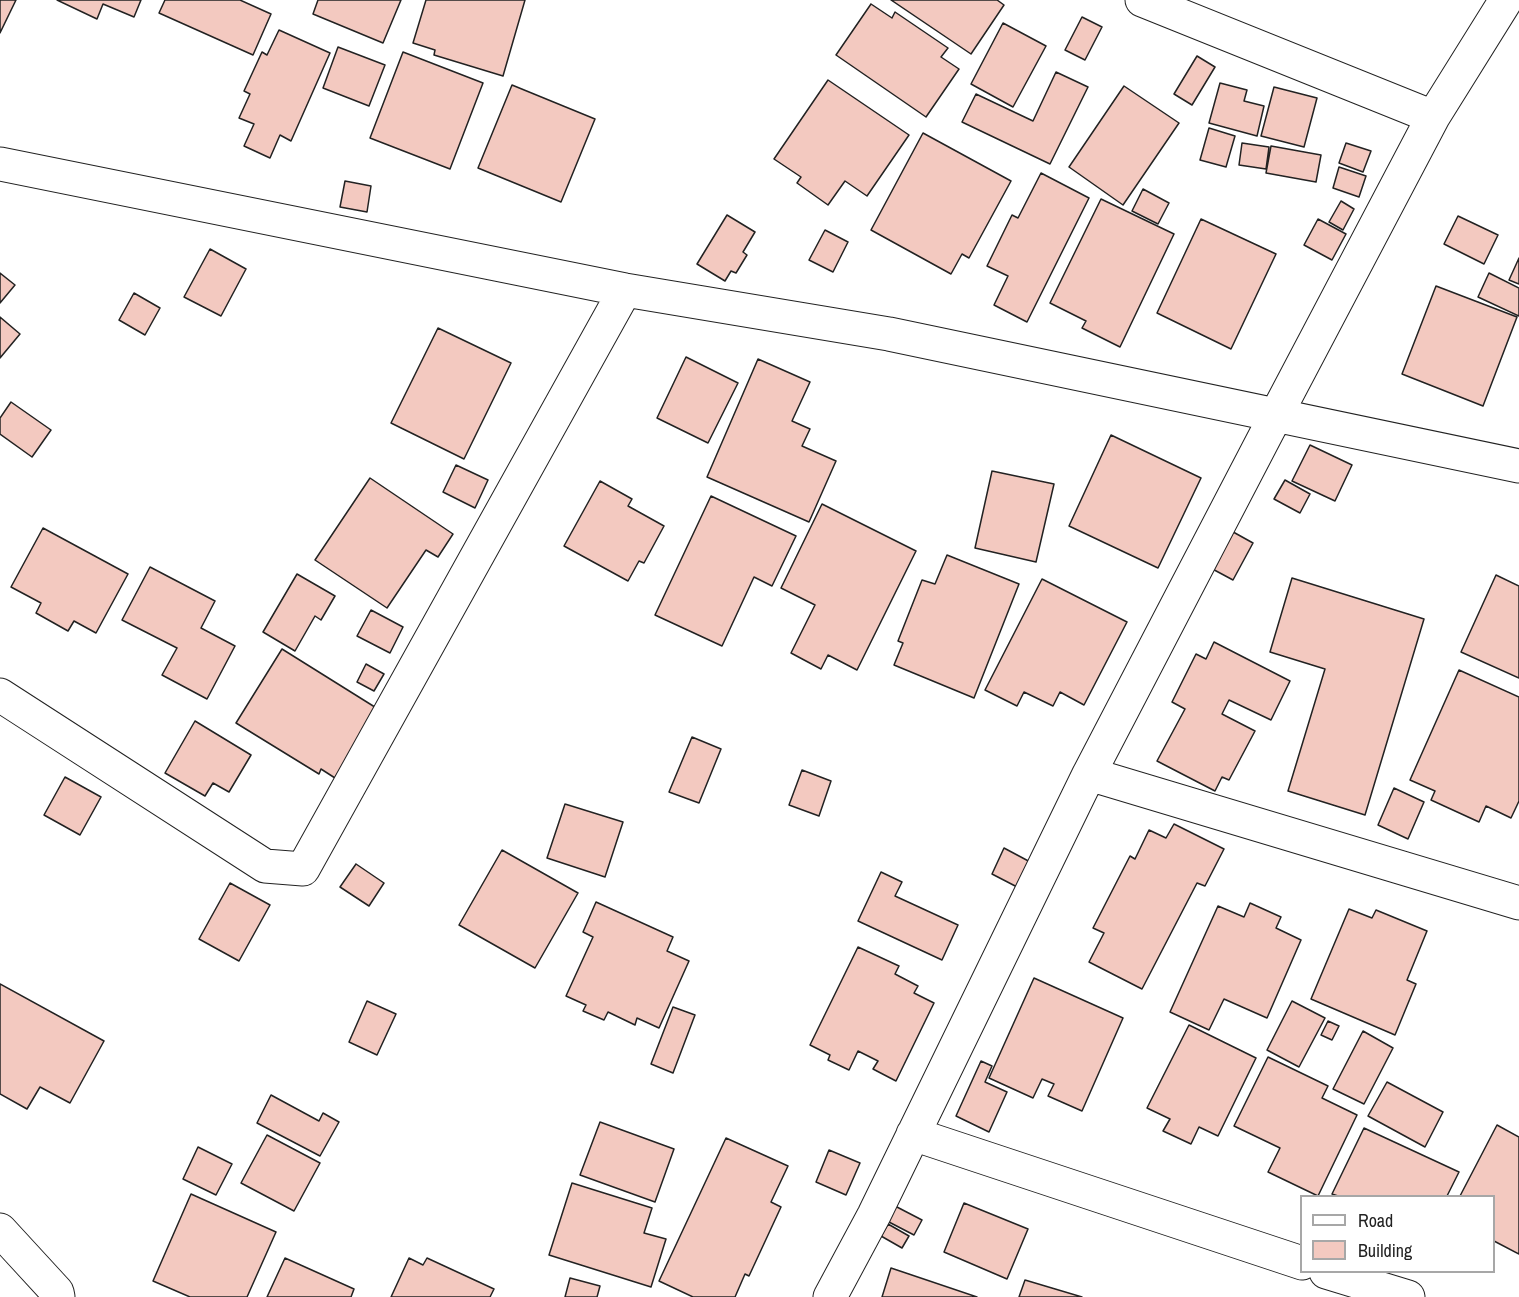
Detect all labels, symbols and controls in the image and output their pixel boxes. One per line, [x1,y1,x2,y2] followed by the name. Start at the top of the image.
[1300,1195,1495,1273] legend
[1358,1208,1393,1233] text: Road
[1358,1238,1412,1263] text: Building

